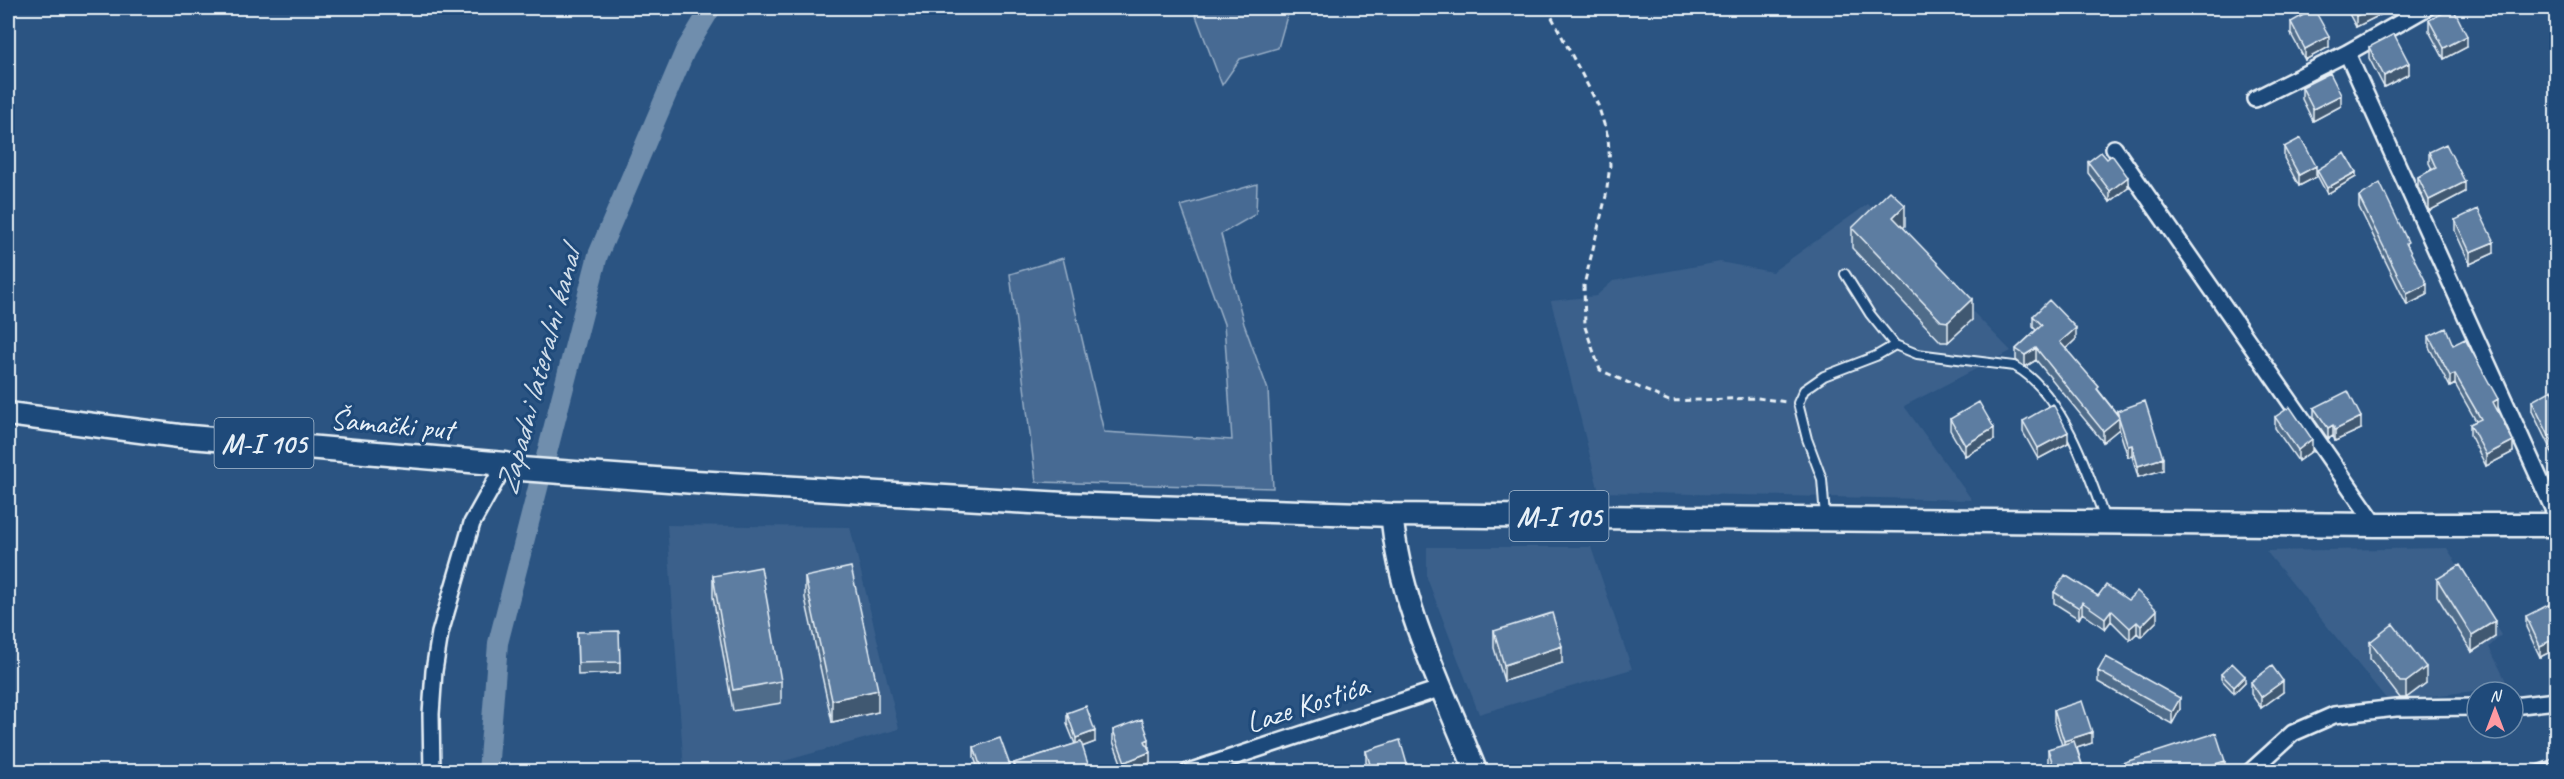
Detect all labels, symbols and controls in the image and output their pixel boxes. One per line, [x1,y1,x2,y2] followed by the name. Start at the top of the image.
[486,235,593,499] water label: Zapadni lateralni kanal
[329,400,459,449] street label: Šamački put
[214,418,314,468] road number: M-I 105
[1510,491,1608,541] road number: M-I 105
[1241,666,1375,742] street label: Laze Kostića
[2465,680,2525,740] north arrow
[2490,686,2503,706] text: N

